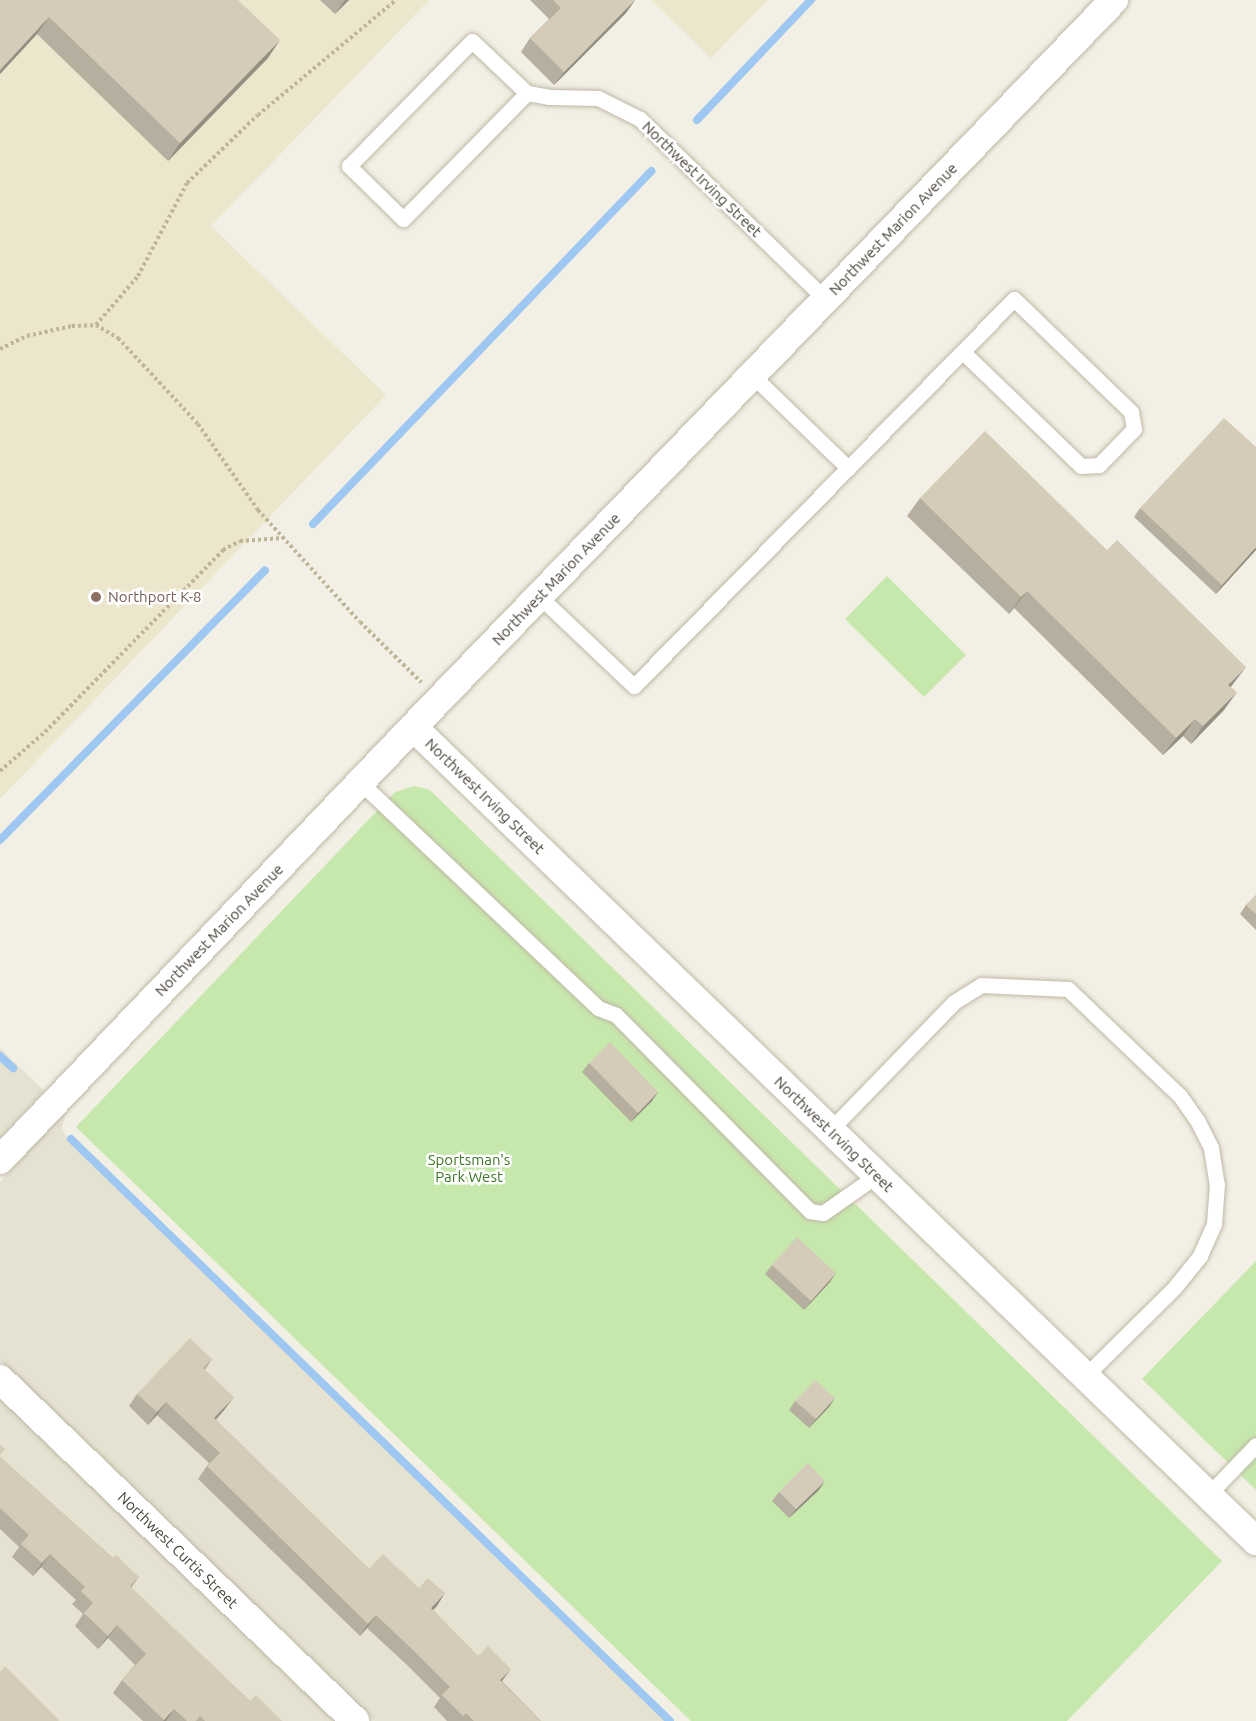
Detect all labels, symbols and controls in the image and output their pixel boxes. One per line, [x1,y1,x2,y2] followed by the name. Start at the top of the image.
[639,117,765,241] street label: Northwest Irving Street
[825,159,961,299] street label: Northwest Marion Avenue
[488,509,624,649] street label: Northwest Marion Avenue
[108,588,202,606] place label: Northport K-8
[89,590,103,604] marker: Northport K-8
[422,734,548,858] street label: Northwest Irving Street
[151,860,287,1000] street label: Northwest Marion Avenue
[771,1072,897,1196] street label: Northwest Irving Street
[428,1150,510,1185] park label: Sportsman's Park West
[114,1488,242,1612] street label: Northwest Curtis Street

